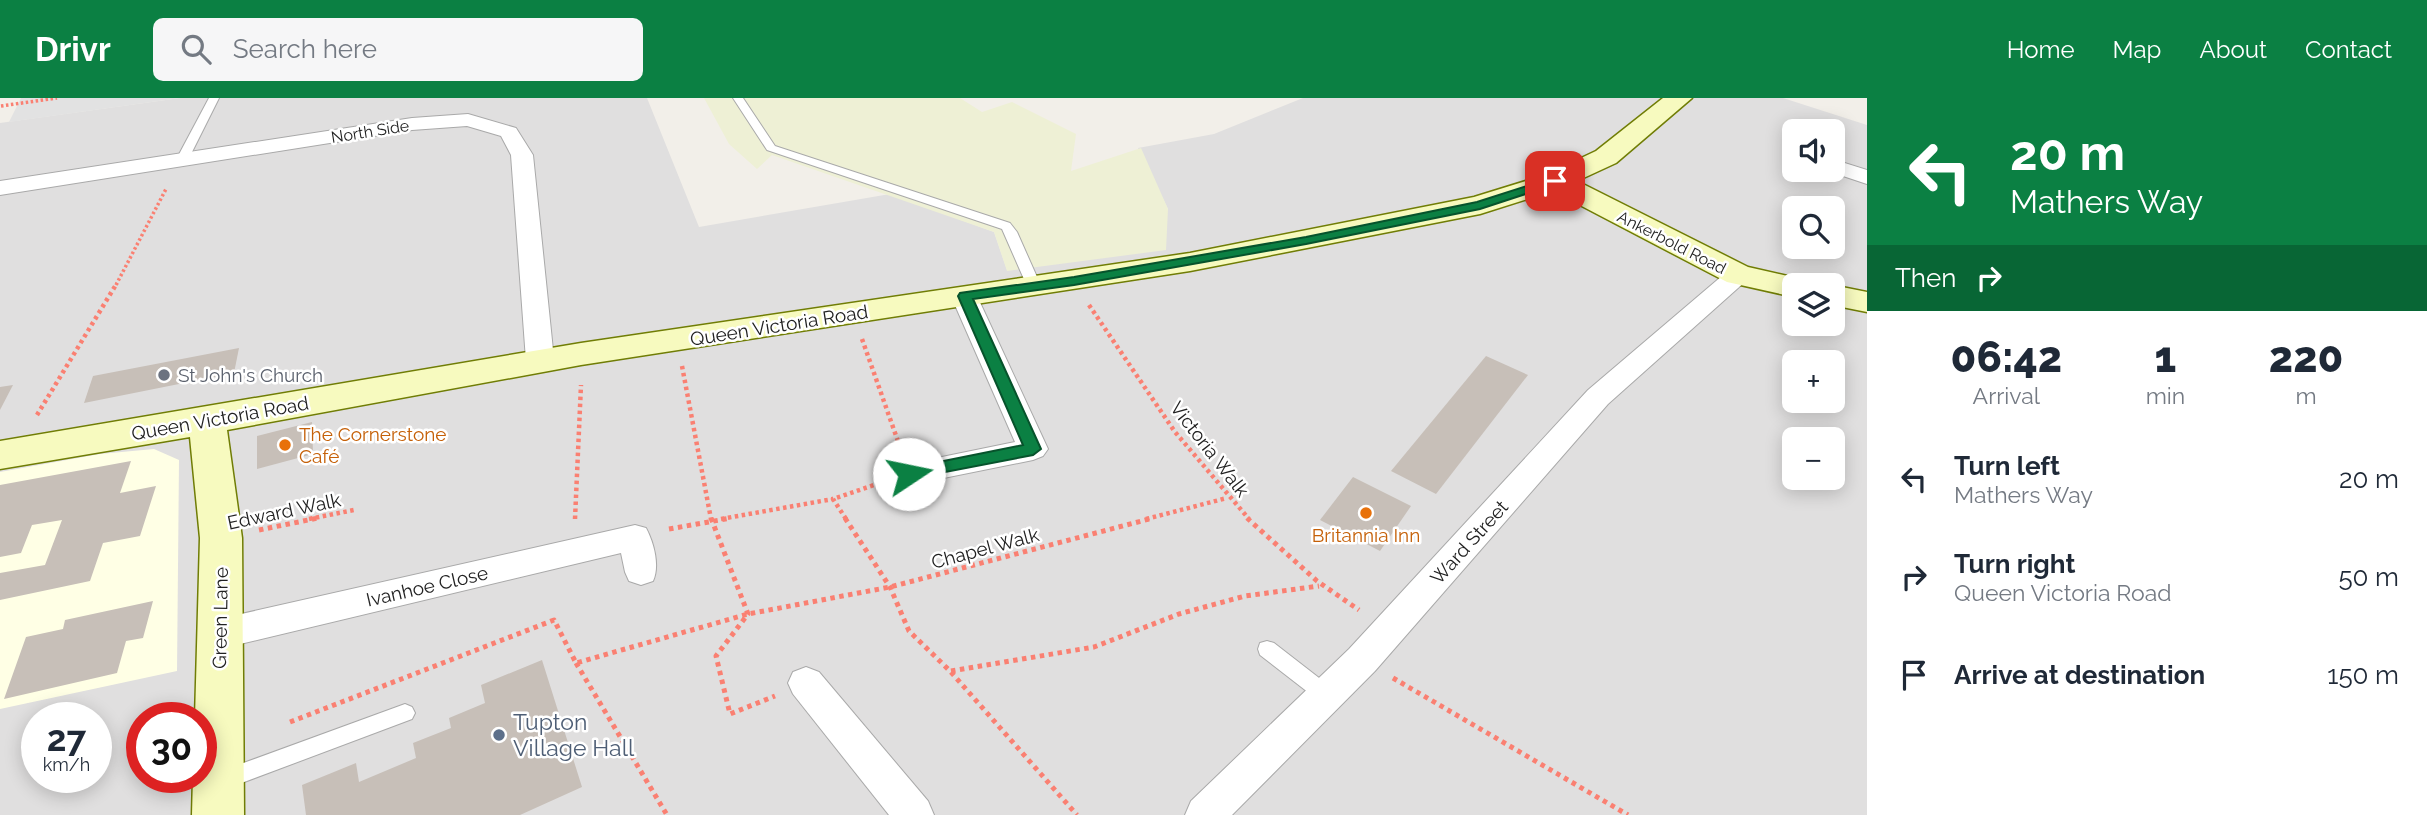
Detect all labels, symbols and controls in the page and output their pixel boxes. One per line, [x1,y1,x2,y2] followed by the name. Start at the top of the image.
[153,18,643,81] search box
[35,30,111,69] text: Drivr
[177,30,215,68] icon: search
[233,34,377,64] text: Search here
[2007,35,2075,64] text: Home
[2113,35,2161,64] text: Map
[2199,35,2267,64] text: About
[2305,35,2392,64] text: Contact
[330,116,410,147] street label: North Side
[1782,119,1845,490] map controls
[1782,119,1845,182] button: sound
[2010,124,2125,181] text: 20 m
[1895,126,1986,217] icon: left
[1525,151,1585,211] pin
[1536,162,1574,200] icon: arrive
[2010,183,2203,220] text: Mathers Way
[1782,196,1845,259] button: search
[1614,207,1729,278] street label: Ankerbold Road
[1970,259,2008,297] icon: right
[1895,263,1956,293] text: Then
[1782,273,1845,336] button: layers
[689,300,869,350] street label: Queen Victoria Road
[1951,333,2062,382] text: 06:42
[2155,333,2176,382] text: 1
[2269,333,2343,382] text: 220
[1782,350,1845,413] button: +
[178,364,323,386] place label: St John's Church
[156,367,172,383] marker: St John's Church
[1973,382,2040,409] text: Arrival
[2146,382,2185,409] text: min
[2296,382,2317,409] text: m
[130,392,310,444] street label: Queen Victoria Road
[1166,397,1254,501] street label: Victoria Walk
[299,423,446,467] place label: The Cornerstone Café
[1782,427,1845,490] button: −
[277,437,293,453] marker: The Cornerstone Café
[872,437,946,511] position arrow
[1954,451,2060,481] text: Turn left
[1895,460,1933,498] icon: left
[2339,464,2399,494] text: 20 m
[1954,481,2093,508] text: Mathers Way
[225,488,343,534] street label: Edward Walk
[1426,495,1513,588] street label: Ward Street
[1358,505,1374,521] marker: Britannia Inn
[929,523,1041,573] street label: Chapel Walk
[1312,524,1420,546] place label: Britannia Inn
[1954,549,2075,579] text: Turn right
[1895,558,1933,596] icon: right
[364,561,490,611] street label: Ivanhoe Close
[2338,562,2399,592] text: 50 m
[208,567,232,669] street label: Green Lane
[1954,579,2171,606] text: Queen Victoria Road
[1895,656,1933,694] icon: arrive
[1954,660,2205,690] text: Arrive at destination
[2327,660,2399,690] text: 150 m
[126,702,217,793] speed limit sign: 30
[513,708,635,761] place label: Tupton Village Hall
[47,718,86,759] text: 27
[491,727,507,743] marker: Tupton Village Hall
[43,754,90,775] text: km/h

